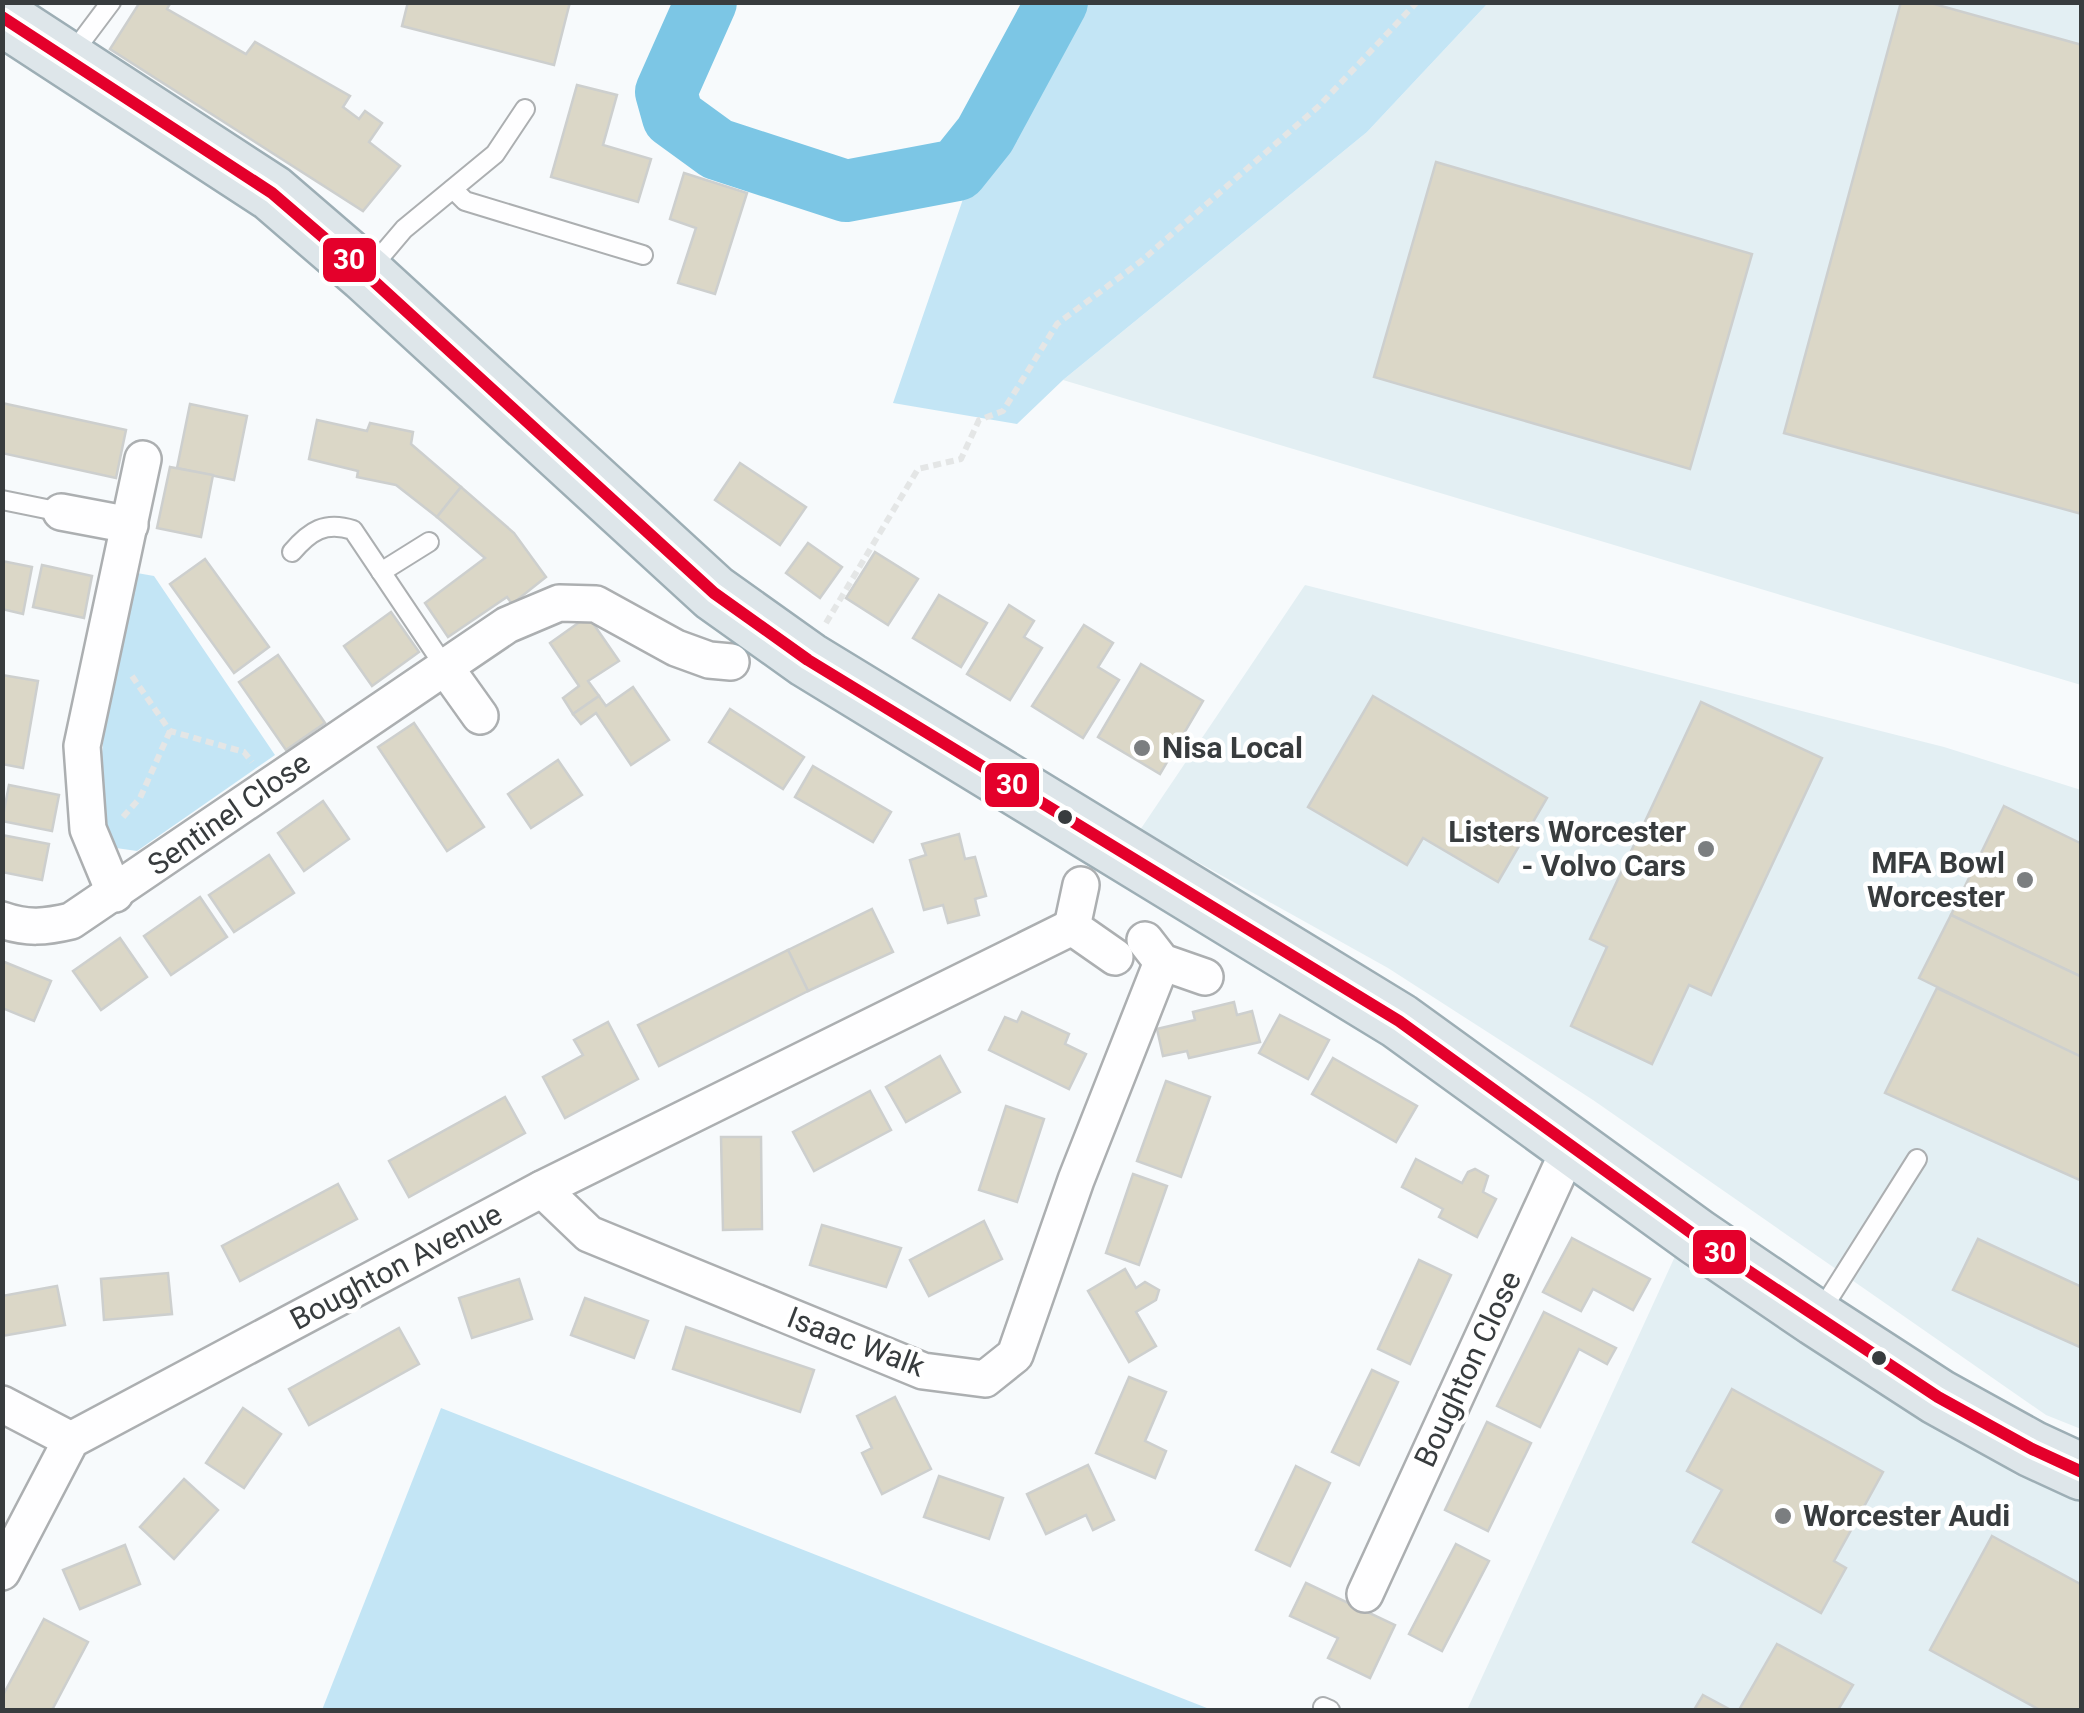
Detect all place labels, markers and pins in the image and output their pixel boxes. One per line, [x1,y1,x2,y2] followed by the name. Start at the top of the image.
[1162,730,1303,765] place label: Nisa Local
[1131,737,1153,759] marker: Nisa Local
[1055,807,1075,827] unlabelled marker
[1448,814,1686,883] place label: Listers Worcester - Volvo Cars
[1695,838,1717,860] marker: Listers Worcester - Volvo Cars
[1867,845,2005,914] place label: MFA Bowl Worcester
[2014,869,2036,891] marker: MFA Bowl Worcester
[1869,1348,1889,1368] unlabelled marker
[1803,1498,2010,1533] place label: Worcester Audi
[1772,1505,1794,1527] marker: Worcester Audi

